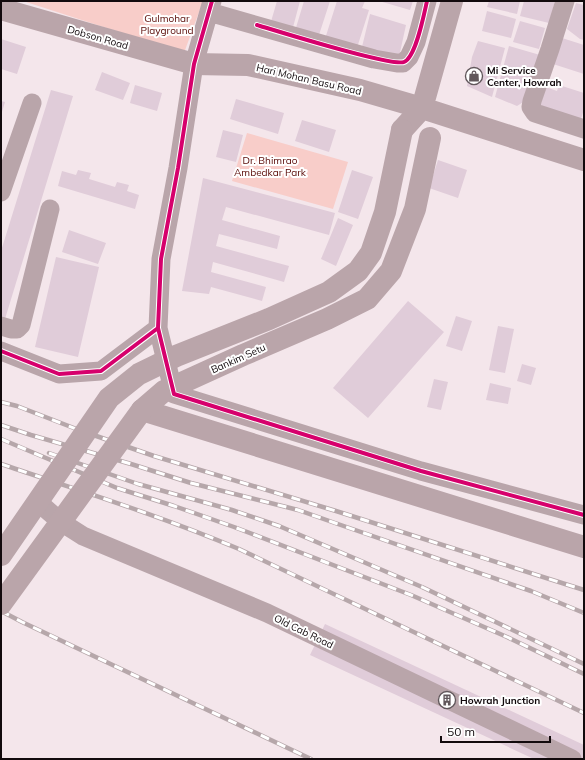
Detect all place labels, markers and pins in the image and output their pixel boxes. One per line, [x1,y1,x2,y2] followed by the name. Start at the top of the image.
[487,64,562,89] place label: Mi Service Center, Howrah
[464,66,484,86] shop icon: Mi Service Center, Howrah
[437,690,457,710] building icon: Howrah Junction
[460,694,540,707] place label: Howrah Junction

